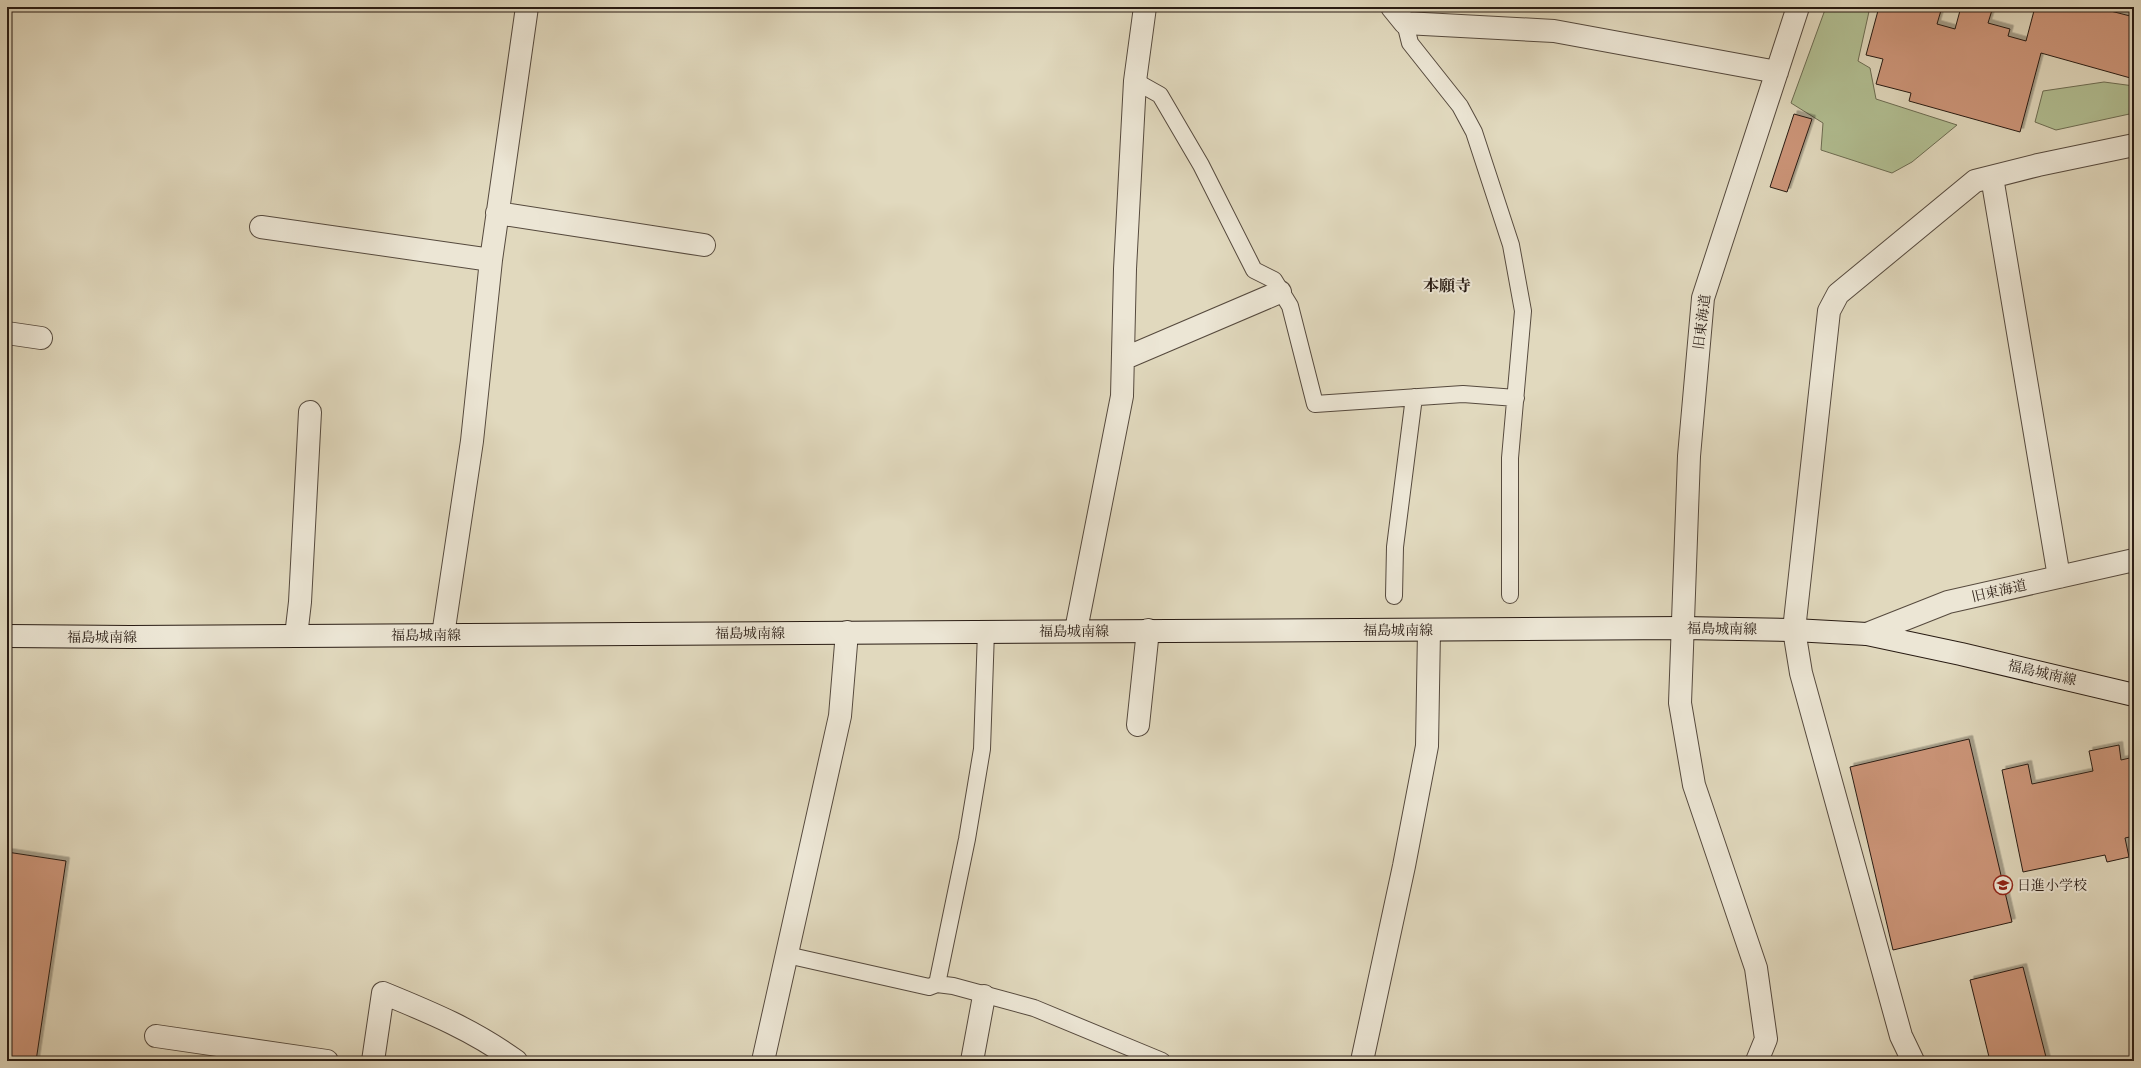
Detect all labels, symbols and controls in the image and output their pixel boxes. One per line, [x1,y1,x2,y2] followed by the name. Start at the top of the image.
[1423,276,1471,295] district label: 本願寺
[1690,293,1714,351] street label: 旧東海道
[1970,576,2028,606] street label: 旧東海道
[1687,620,1757,638] street label: 福島城南線
[1363,622,1433,639] street label: 福島城南線
[1039,623,1109,640] street label: 福島城南線
[715,625,785,642] street label: 福島城南線
[391,627,461,644] street label: 福島城南線
[67,629,137,646] street label: 福島城南線
[2006,657,2078,689] street label: 福島城南線
[1992,874,2014,896] school or university icon: 日進小学校
[2017,877,2087,894] place label: 日進小学校

